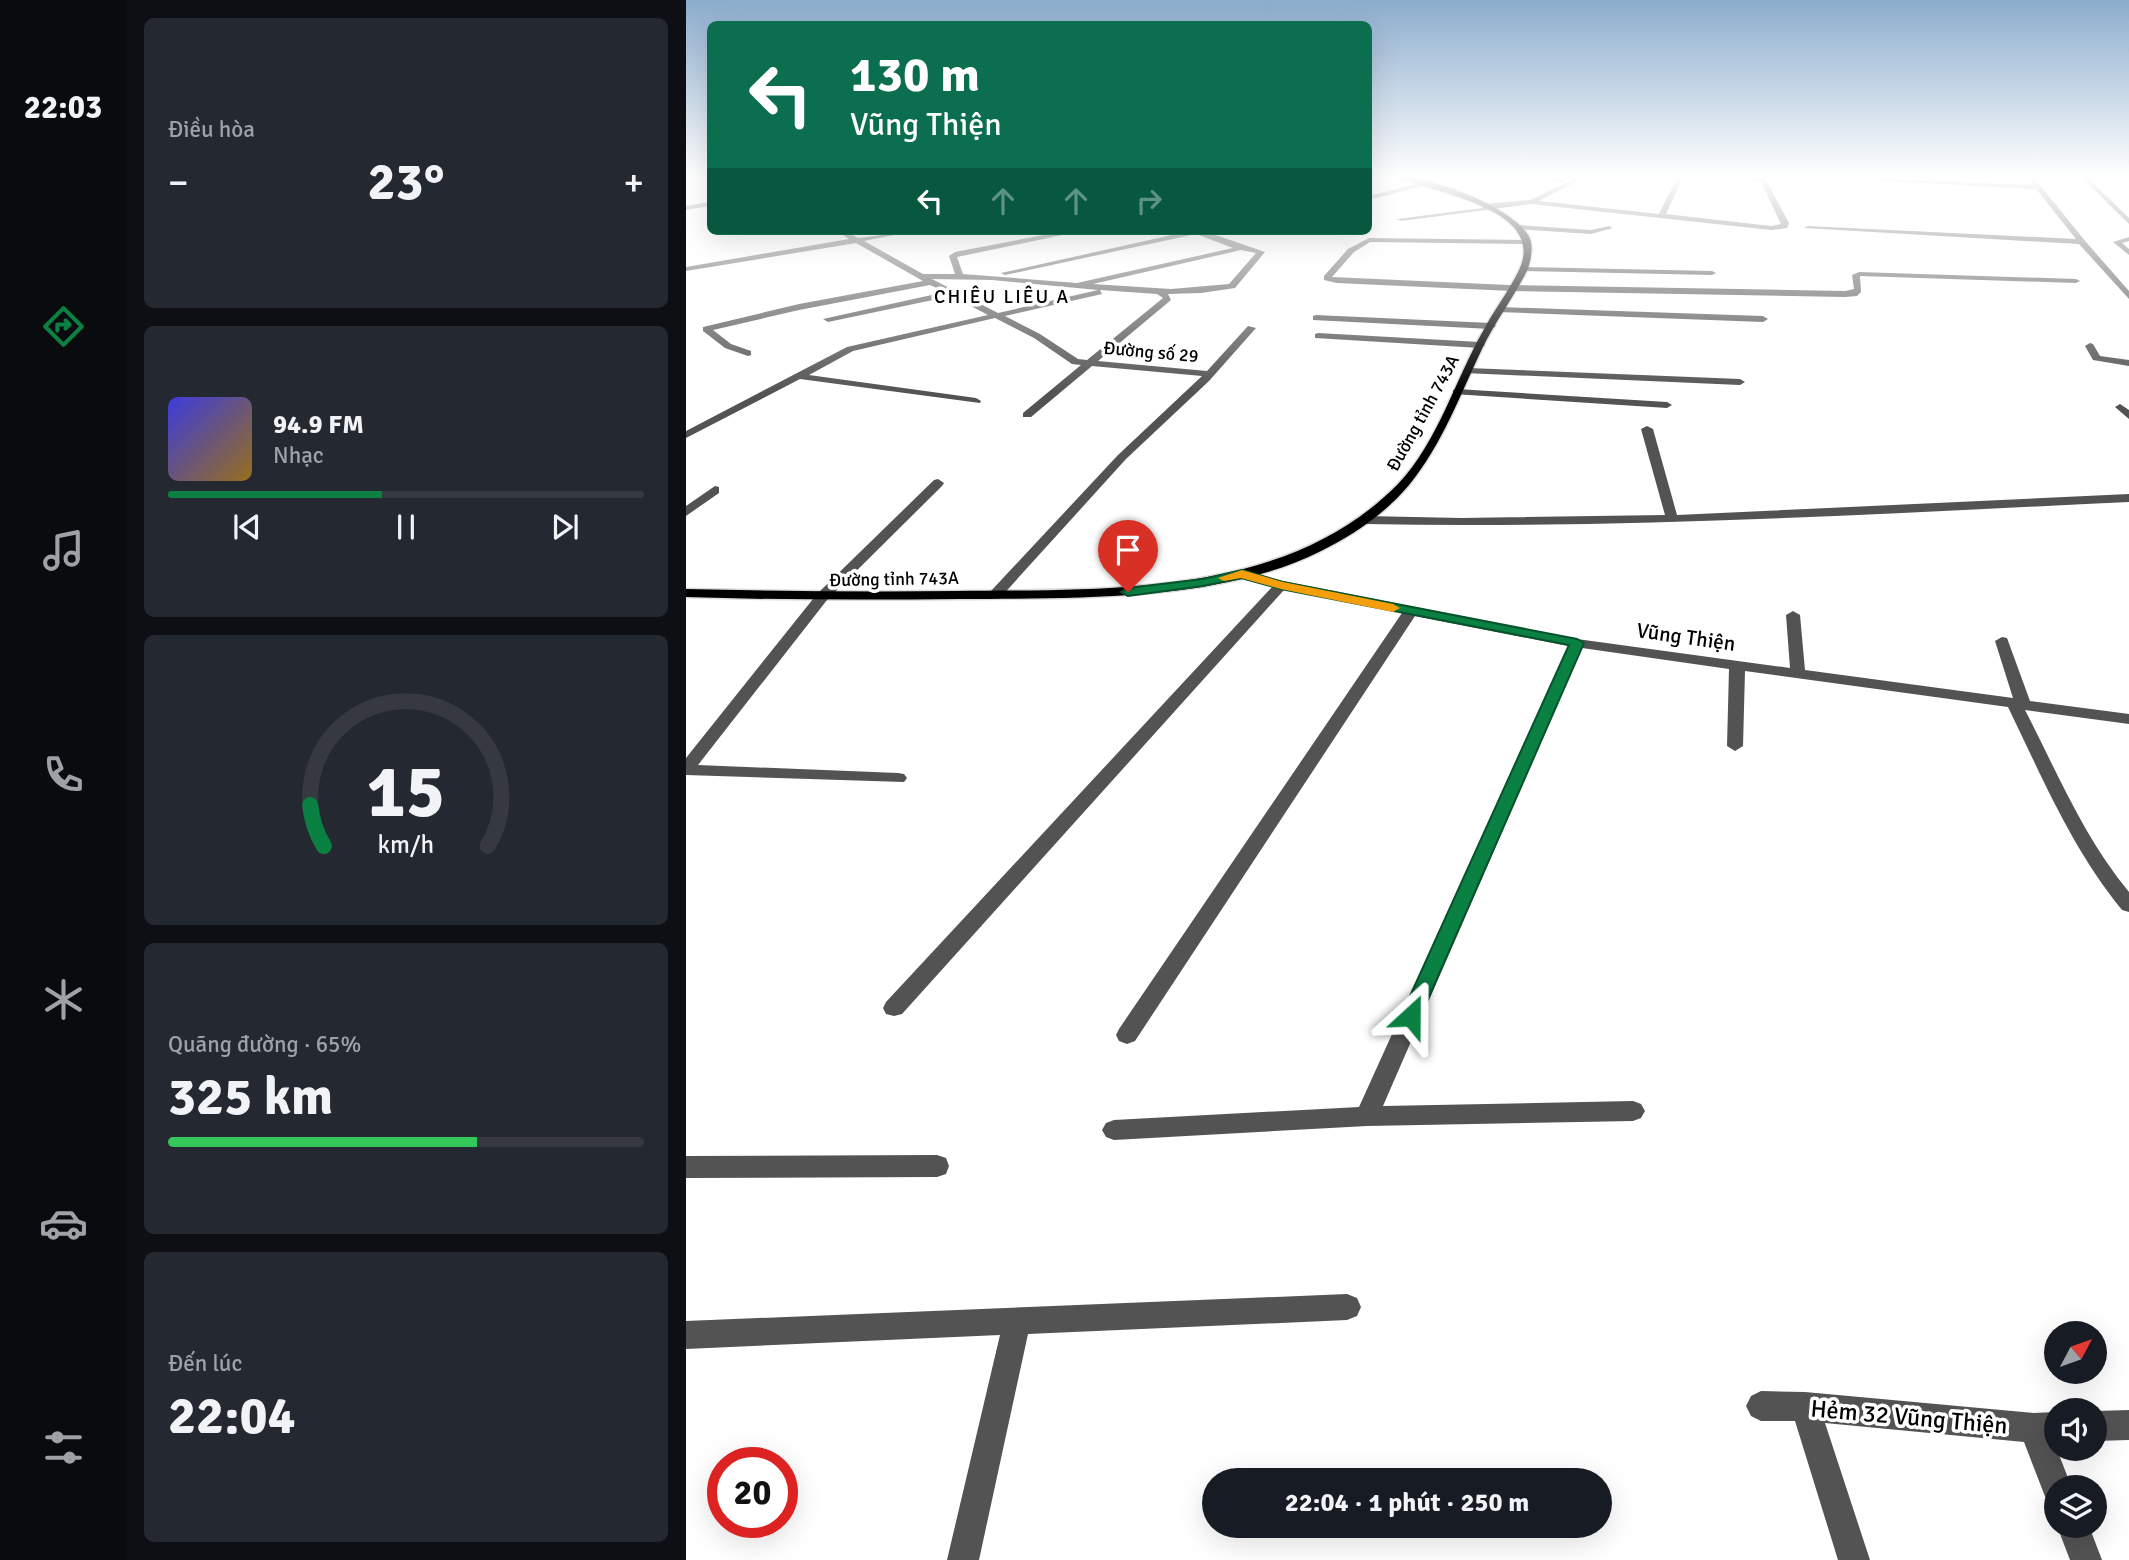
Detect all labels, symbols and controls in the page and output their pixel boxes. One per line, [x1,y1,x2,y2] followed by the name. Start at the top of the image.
[850,45,980,105] text: 130 m
[735,49,826,140] icon: left
[24,88,102,127] text: 22:03
[850,105,1002,144] text: Vũng Thiện
[168,115,255,144] text: Điều hòa
[368,150,444,214] text: 23°
[168,159,189,206] text: −
[623,159,644,206] text: +
[911,182,949,220] icon: left
[984,182,1022,220] icon: ahead
[1057,182,1095,220] icon: ahead
[1130,182,1168,220] icon: right
[934,285,1070,309] district label: CHIÊU LIÊU A
[39,302,88,351] icon: directions
[1103,337,1199,367] street label: Đường số 29
[1382,351,1464,475] street label: Đường tỉnh 743A
[273,409,364,441] text: 94.9 FM
[273,441,324,470] text: Nhạc
[228,508,266,546] icon: previous
[387,508,425,546] icon: pause
[546,508,584,546] icon: next
[1098,520,1158,592] pin
[39,526,88,575] icon: music
[1109,531,1147,569] icon: arrive
[829,567,959,591] street label: Đường tỉnh 743A
[1635,617,1737,657] street label: Vũng Thiện
[367,748,445,837] text: 15
[39,750,88,799] icon: phone
[378,829,434,860] text: km/h
[39,975,88,1024] icon: climate
[1374,979,1448,1053] position arrow
[168,1030,361,1059] text: Quãng đường · 65%
[168,1065,333,1129] text: 325 km
[39,1199,88,1248] icon: car
[2044,1321,2107,1384] north arrow
[2044,1321,2107,1538] map controls
[168,1349,242,1378] text: Đến lúc
[168,1384,296,1448] text: 22:04
[1809,1393,2009,1441] street label: Hẻm 32 Vũng Thiện
[2044,1398,2107,1461] button: sound
[39,1423,88,1472] icon: filters
[707,1447,798,1538] speed limit sign: 20
[2044,1475,2107,1538] button: layers
[1285,1487,1529,1519] text: 22:04 · 1 phút · 250 m

